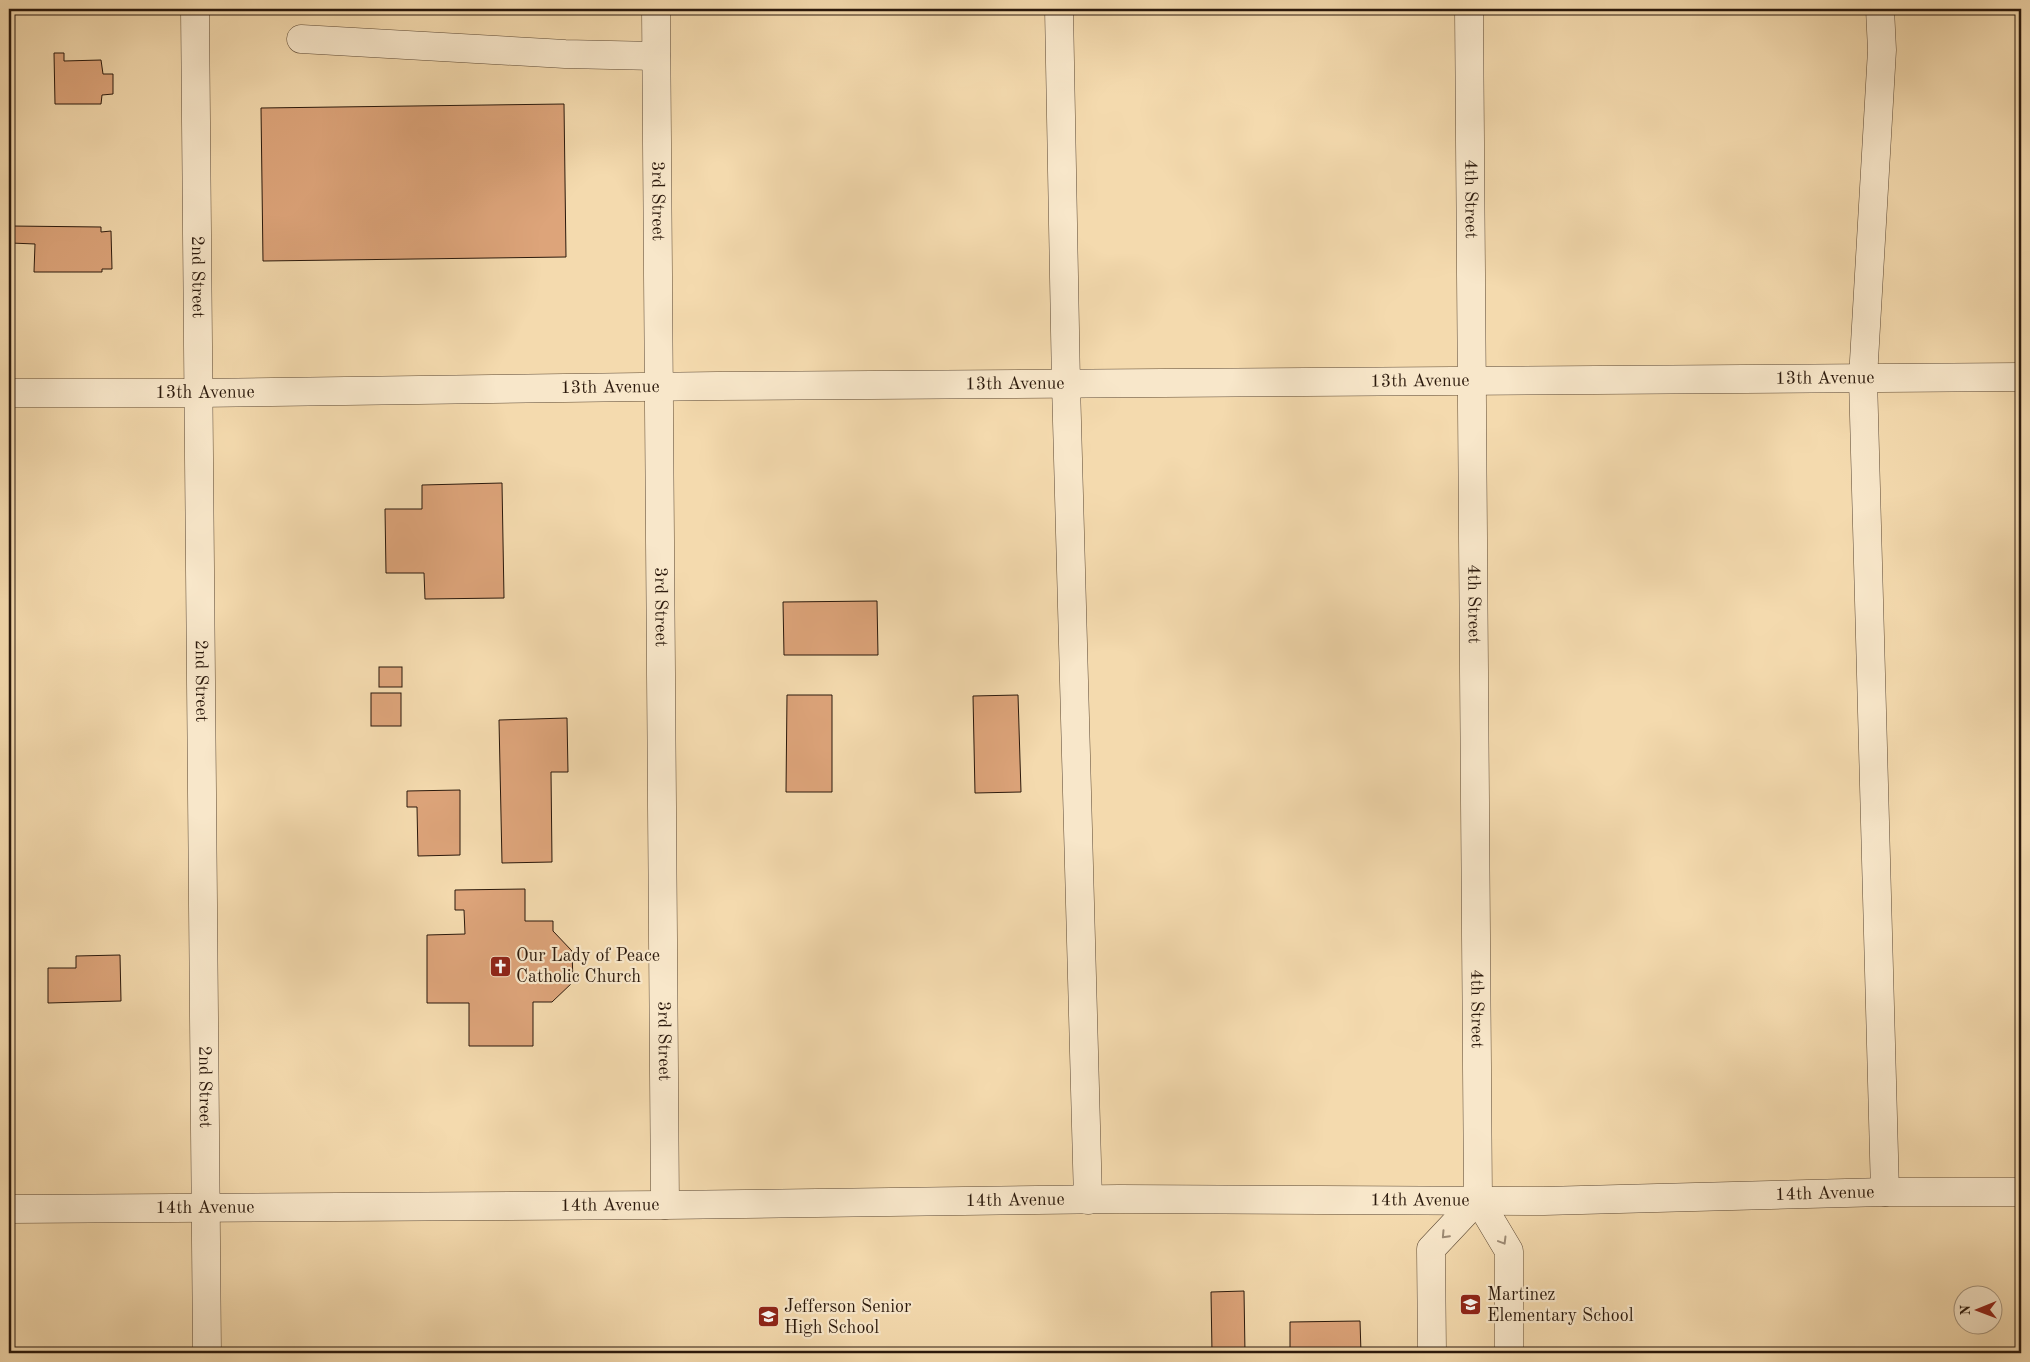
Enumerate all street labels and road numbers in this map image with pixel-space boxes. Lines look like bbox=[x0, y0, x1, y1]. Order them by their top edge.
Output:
street label: 4th Street bbox=[1461, 159, 1480, 239]
street label: 3rd Street bbox=[648, 161, 667, 241]
street label: 2nd Street bbox=[188, 236, 207, 318]
street label: 13th Avenue bbox=[1775, 369, 1875, 388]
street label: 13th Avenue bbox=[1370, 372, 1470, 390]
street label: 13th Avenue bbox=[965, 375, 1065, 393]
street label: 13th Avenue bbox=[560, 378, 660, 397]
street label: 13th Avenue bbox=[155, 383, 255, 402]
street label: 4th Street bbox=[1464, 564, 1483, 644]
street label: 3rd Street bbox=[651, 567, 670, 647]
street label: 2nd Street bbox=[192, 640, 210, 722]
street label: 4th Street bbox=[1467, 969, 1486, 1049]
street label: 3rd Street bbox=[654, 1001, 673, 1081]
street label: 2nd Street bbox=[195, 1046, 214, 1128]
street label: 14th Avenue bbox=[1775, 1183, 1875, 1204]
street label: 14th Avenue bbox=[965, 1191, 1065, 1210]
street label: 14th Avenue bbox=[1370, 1191, 1470, 1210]
street label: 14th Avenue bbox=[560, 1196, 660, 1215]
street label: 14th Avenue bbox=[155, 1199, 255, 1217]

